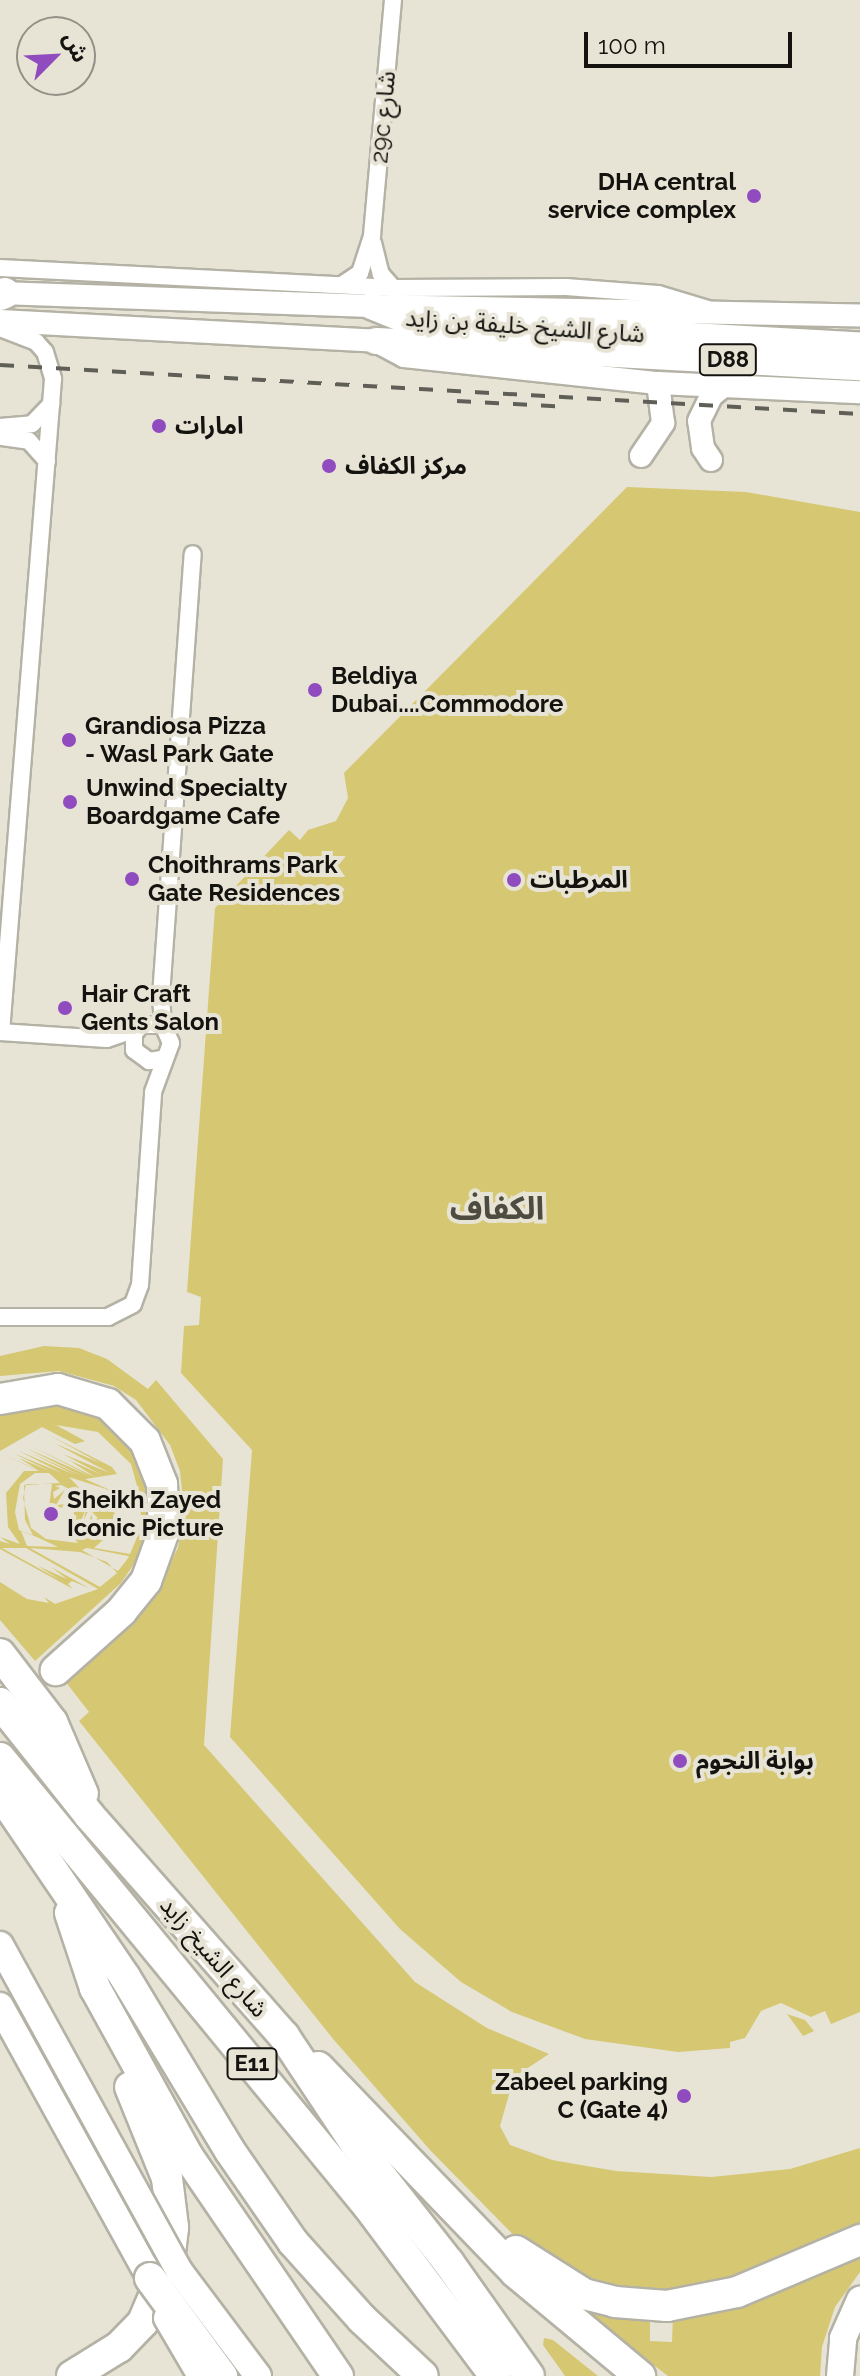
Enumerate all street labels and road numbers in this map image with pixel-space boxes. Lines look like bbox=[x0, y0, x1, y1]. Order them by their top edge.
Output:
street label: 29c شارع bbox=[365, 70, 401, 164]
street label: شارع الشيخ خليفة بن زايد bbox=[404, 303, 646, 349]
road number: D88 bbox=[698, 342, 758, 378]
street label: شارع الشيخ زايد bbox=[154, 1891, 274, 2023]
road number: E11 bbox=[226, 2046, 278, 2082]

